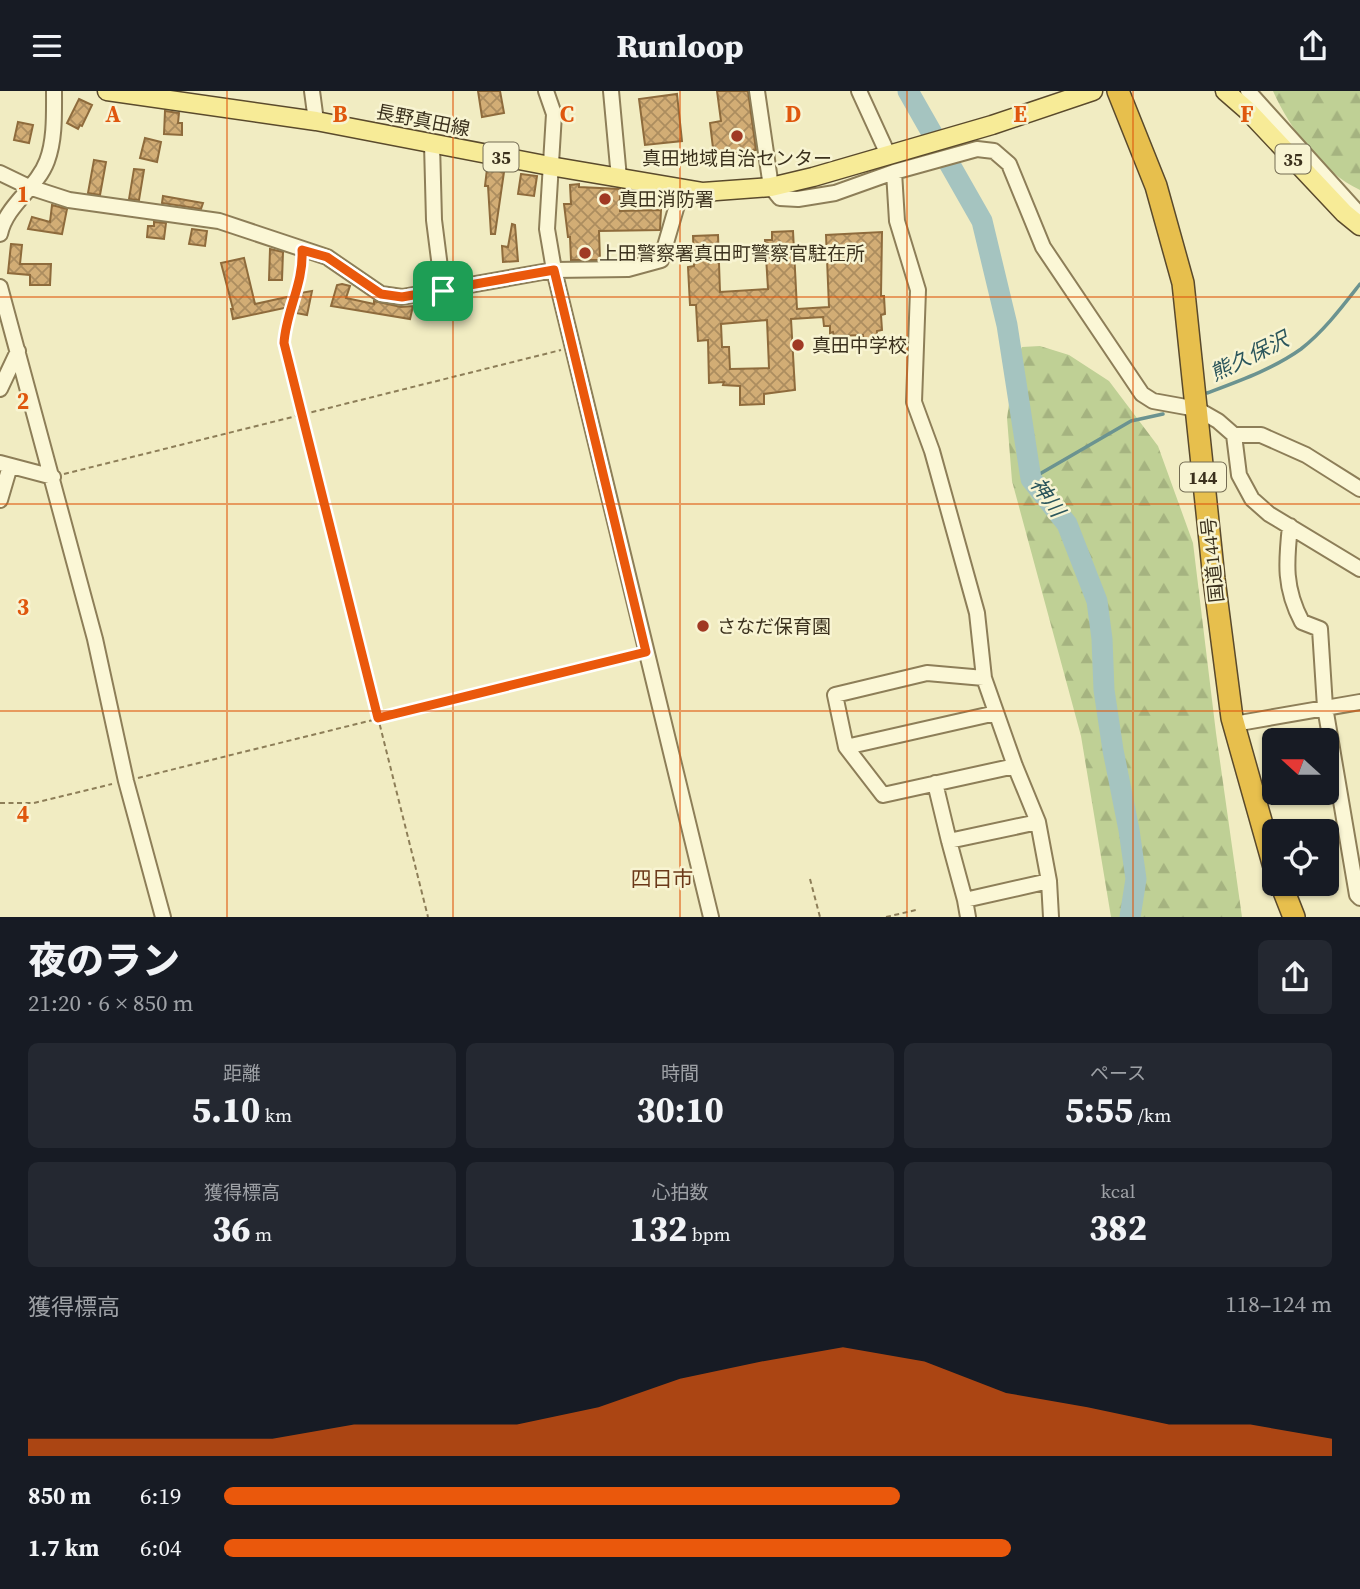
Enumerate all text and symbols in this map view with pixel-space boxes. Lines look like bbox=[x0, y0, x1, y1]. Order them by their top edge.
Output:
text: Runloop bbox=[616, 24, 744, 68]
icon: menu bbox=[28, 27, 66, 65]
icon: share bbox=[1294, 27, 1332, 65]
text: A bbox=[105, 98, 121, 130]
text: B bbox=[333, 98, 348, 130]
street label: 長野真田線 bbox=[374, 98, 472, 142]
text: C bbox=[560, 98, 574, 130]
text: D bbox=[785, 98, 801, 130]
text: E bbox=[1013, 98, 1027, 130]
text: F bbox=[1240, 98, 1254, 130]
marker: 真田地域自治センター bbox=[729, 128, 745, 144]
road number: 35 bbox=[484, 143, 518, 171]
place label: 真田地域自治センター bbox=[642, 145, 832, 171]
road number: 35 bbox=[1276, 145, 1310, 173]
text: 1 bbox=[17, 178, 29, 210]
place label: 真田消防署 bbox=[619, 186, 714, 212]
marker: 真田消防署 bbox=[597, 191, 613, 207]
place label: 上田警察署真田町警察官駐在所 bbox=[599, 240, 865, 266]
marker: 上田警察署真田町警察官駐在所 bbox=[577, 245, 593, 261]
pin bbox=[413, 261, 473, 321]
icon: arrive bbox=[424, 272, 462, 310]
water label: 熊久保沢 bbox=[1205, 323, 1296, 387]
place label: 真田中学校 bbox=[812, 332, 907, 358]
marker: 真田中学校 bbox=[790, 337, 806, 353]
text: 2 bbox=[17, 385, 29, 417]
road number: 144 bbox=[1180, 463, 1226, 491]
water label: 神川 bbox=[1024, 471, 1073, 524]
street label: 国道144号 bbox=[1195, 516, 1229, 604]
text: 3 bbox=[17, 591, 29, 623]
place label: さなだ保育園 bbox=[717, 613, 831, 639]
marker: さなだ保育園 bbox=[695, 618, 711, 634]
north arrow bbox=[1262, 728, 1339, 805]
map controls bbox=[1262, 728, 1339, 896]
text: 4 bbox=[17, 798, 29, 830]
button: locate bbox=[1262, 819, 1339, 896]
district label: 四日市 bbox=[631, 864, 694, 893]
text: 夜のラン bbox=[28, 935, 180, 987]
button: share bbox=[1258, 940, 1332, 1014]
text: 21:20 · 6 × 850 m bbox=[28, 987, 194, 1019]
text: 距離 bbox=[223, 1060, 261, 1086]
text: 時間 bbox=[661, 1060, 699, 1086]
text: ペース bbox=[1090, 1060, 1146, 1086]
text: 5.10 bbox=[192, 1086, 260, 1134]
text: 30:10 bbox=[636, 1086, 724, 1134]
text: 5:55 bbox=[1065, 1086, 1133, 1134]
text: km bbox=[260, 1102, 292, 1128]
text: /km bbox=[1133, 1102, 1171, 1128]
text: kcal bbox=[1101, 1178, 1135, 1204]
text: 獲得標高 bbox=[204, 1179, 280, 1205]
text: 心拍数 bbox=[651, 1179, 709, 1205]
text: 382 bbox=[1089, 1204, 1147, 1252]
text: 36 bbox=[212, 1205, 251, 1253]
text: 132 bbox=[629, 1205, 687, 1253]
text: m bbox=[251, 1221, 272, 1247]
text: bpm bbox=[687, 1221, 731, 1247]
text: 118–124 m bbox=[1225, 1288, 1332, 1320]
text: 獲得標高 bbox=[28, 1291, 120, 1323]
text: 850 m bbox=[28, 1480, 91, 1512]
text: 6:19 bbox=[140, 1480, 181, 1512]
text: 1.7 km bbox=[28, 1532, 99, 1564]
text: 6:04 bbox=[140, 1532, 181, 1564]

